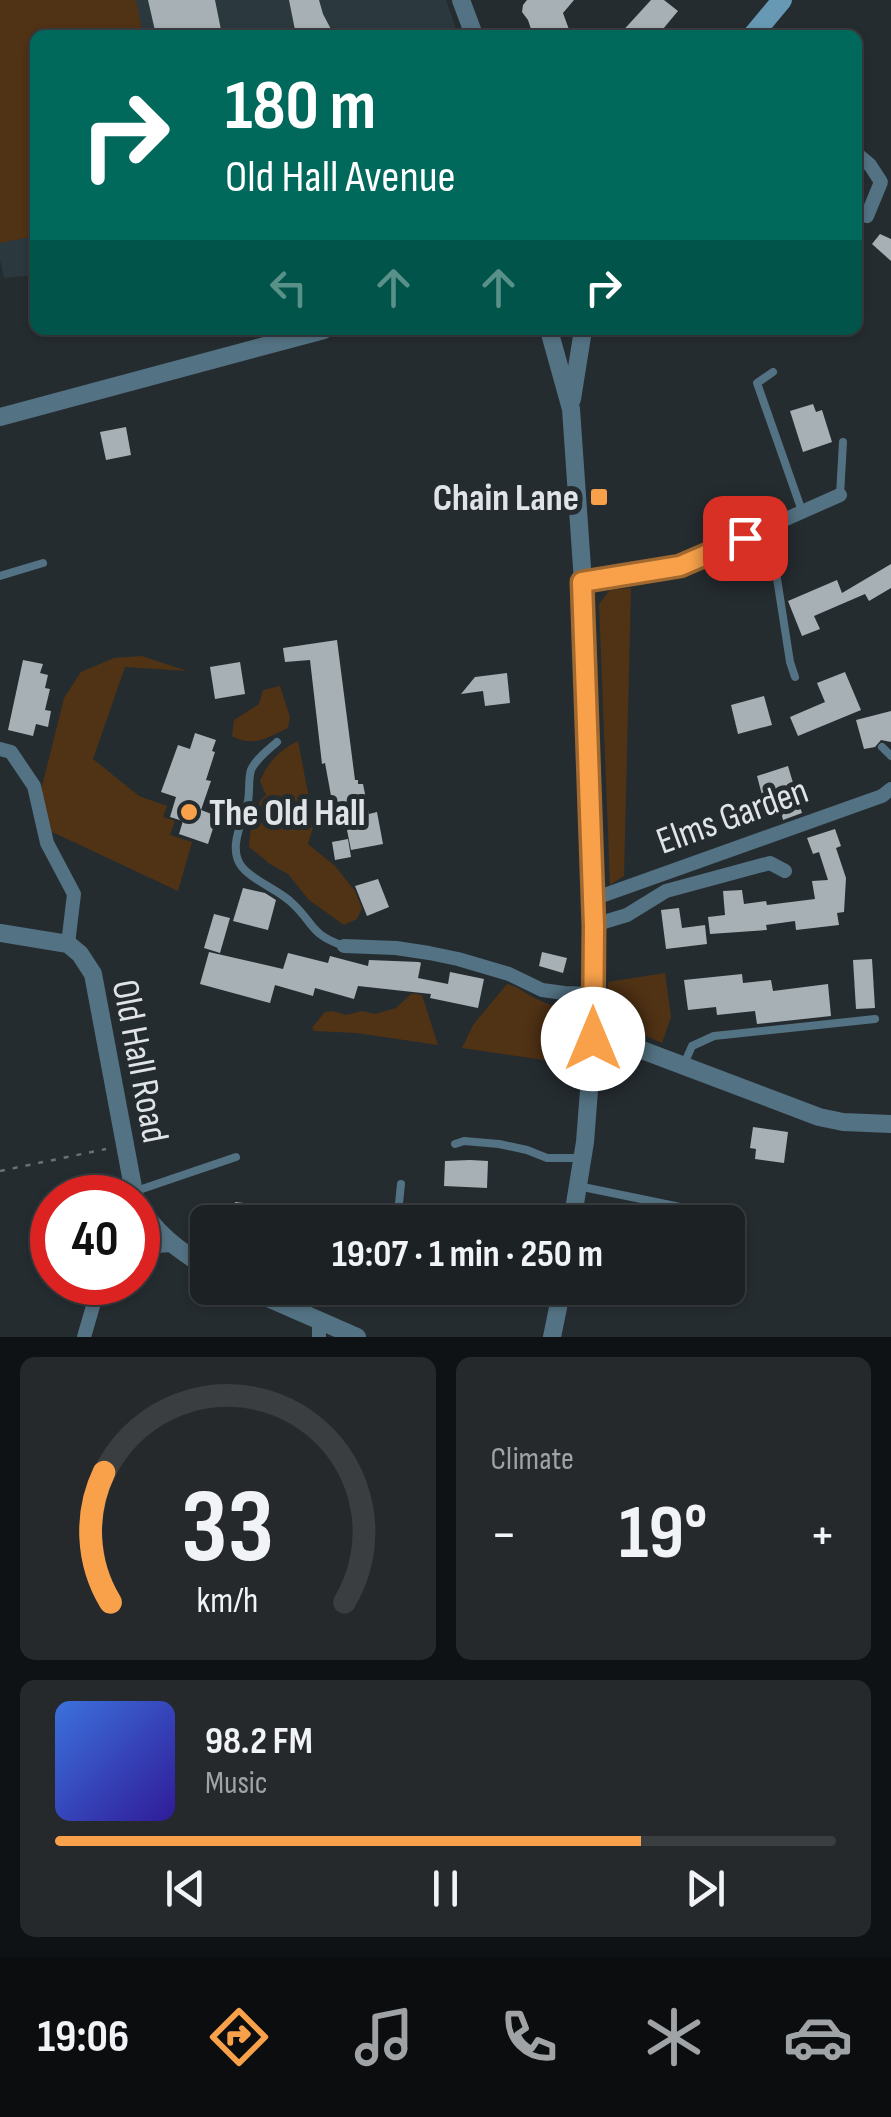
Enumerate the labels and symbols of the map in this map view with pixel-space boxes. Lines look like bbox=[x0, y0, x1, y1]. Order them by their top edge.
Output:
place label: Chain Lane bbox=[433, 476, 579, 521]
marker: Chain Lane bbox=[588, 486, 610, 508]
pin bbox=[703, 496, 788, 581]
street label: Elms Garden bbox=[651, 768, 814, 865]
place label: The Old Hall bbox=[209, 791, 366, 836]
marker: The Old Hall bbox=[178, 801, 200, 823]
street label: Old Hall Road bbox=[102, 976, 177, 1147]
position arrow bbox=[541, 987, 645, 1091]
speed limit sign: 40 bbox=[30, 1175, 160, 1305]

